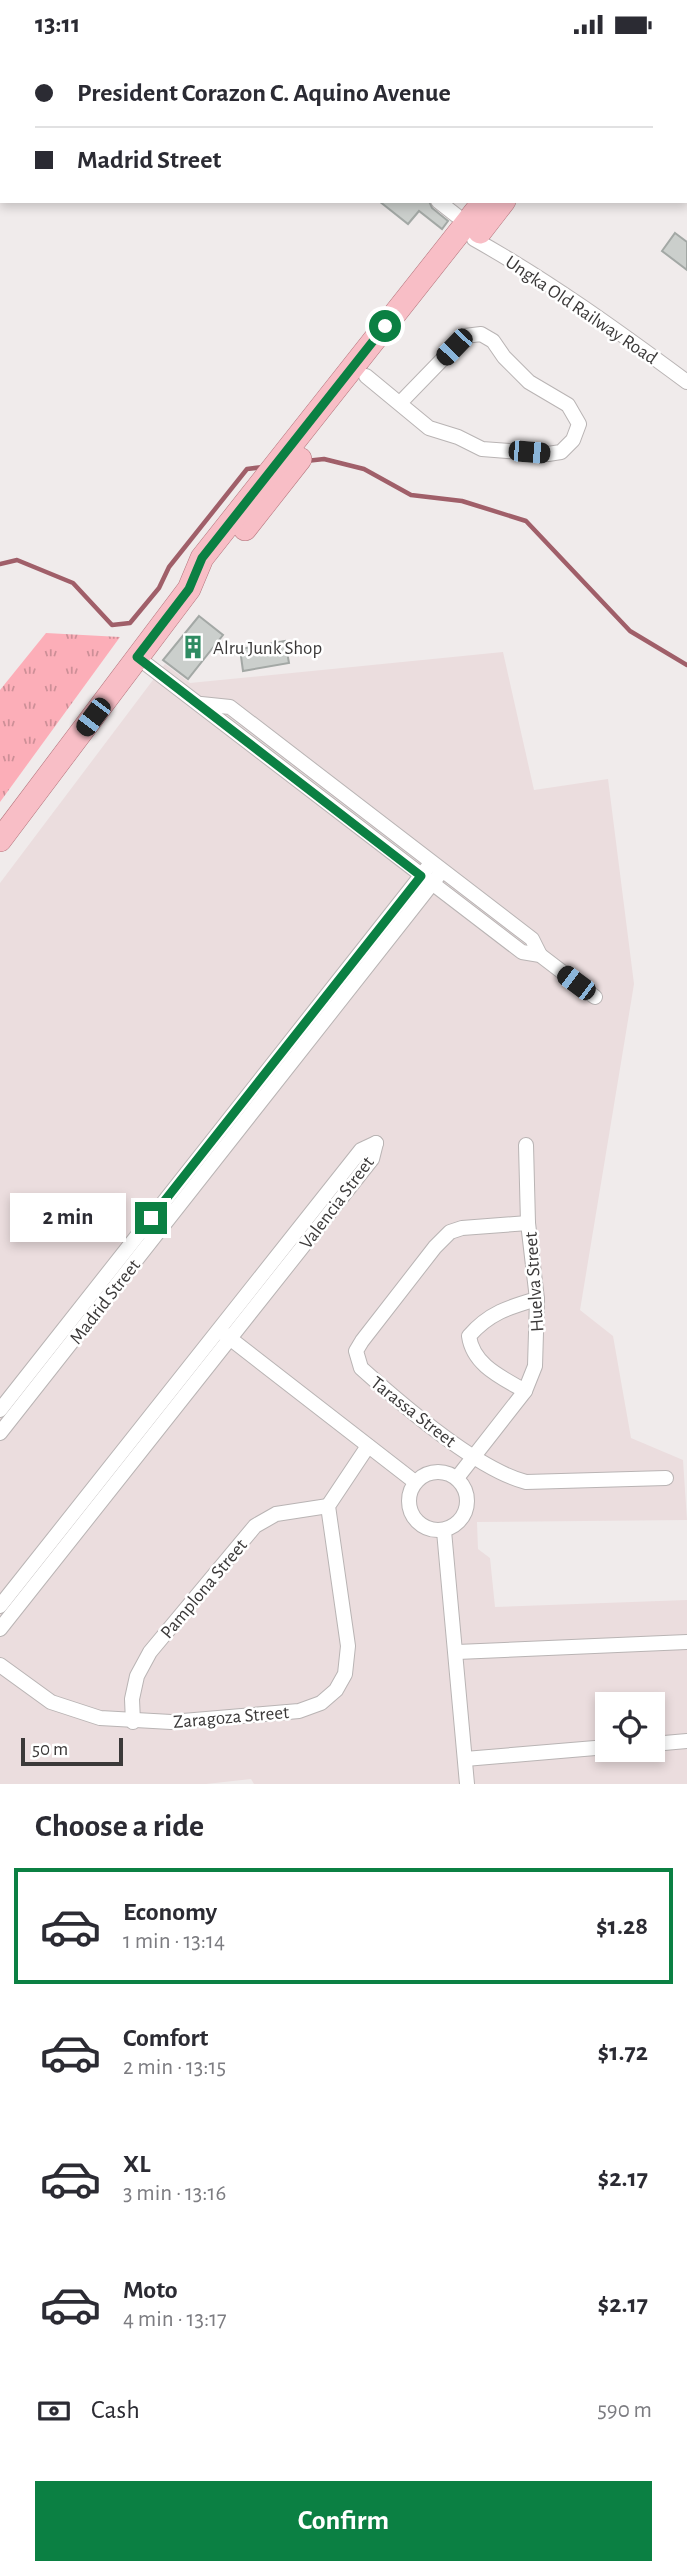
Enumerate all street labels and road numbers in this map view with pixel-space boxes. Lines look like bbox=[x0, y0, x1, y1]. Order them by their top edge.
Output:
street label: Ungka Old Railway Road bbox=[502, 252, 661, 368]
street label: Valencia Street bbox=[296, 1153, 378, 1253]
street label: Huelva Street bbox=[522, 1231, 547, 1333]
street label: Madrid Street bbox=[66, 1256, 144, 1348]
street label: Tarassa Street bbox=[367, 1373, 459, 1451]
street label: Pamplona Street bbox=[157, 1536, 251, 1642]
street label: Zaragoza Street bbox=[172, 1703, 290, 1732]

